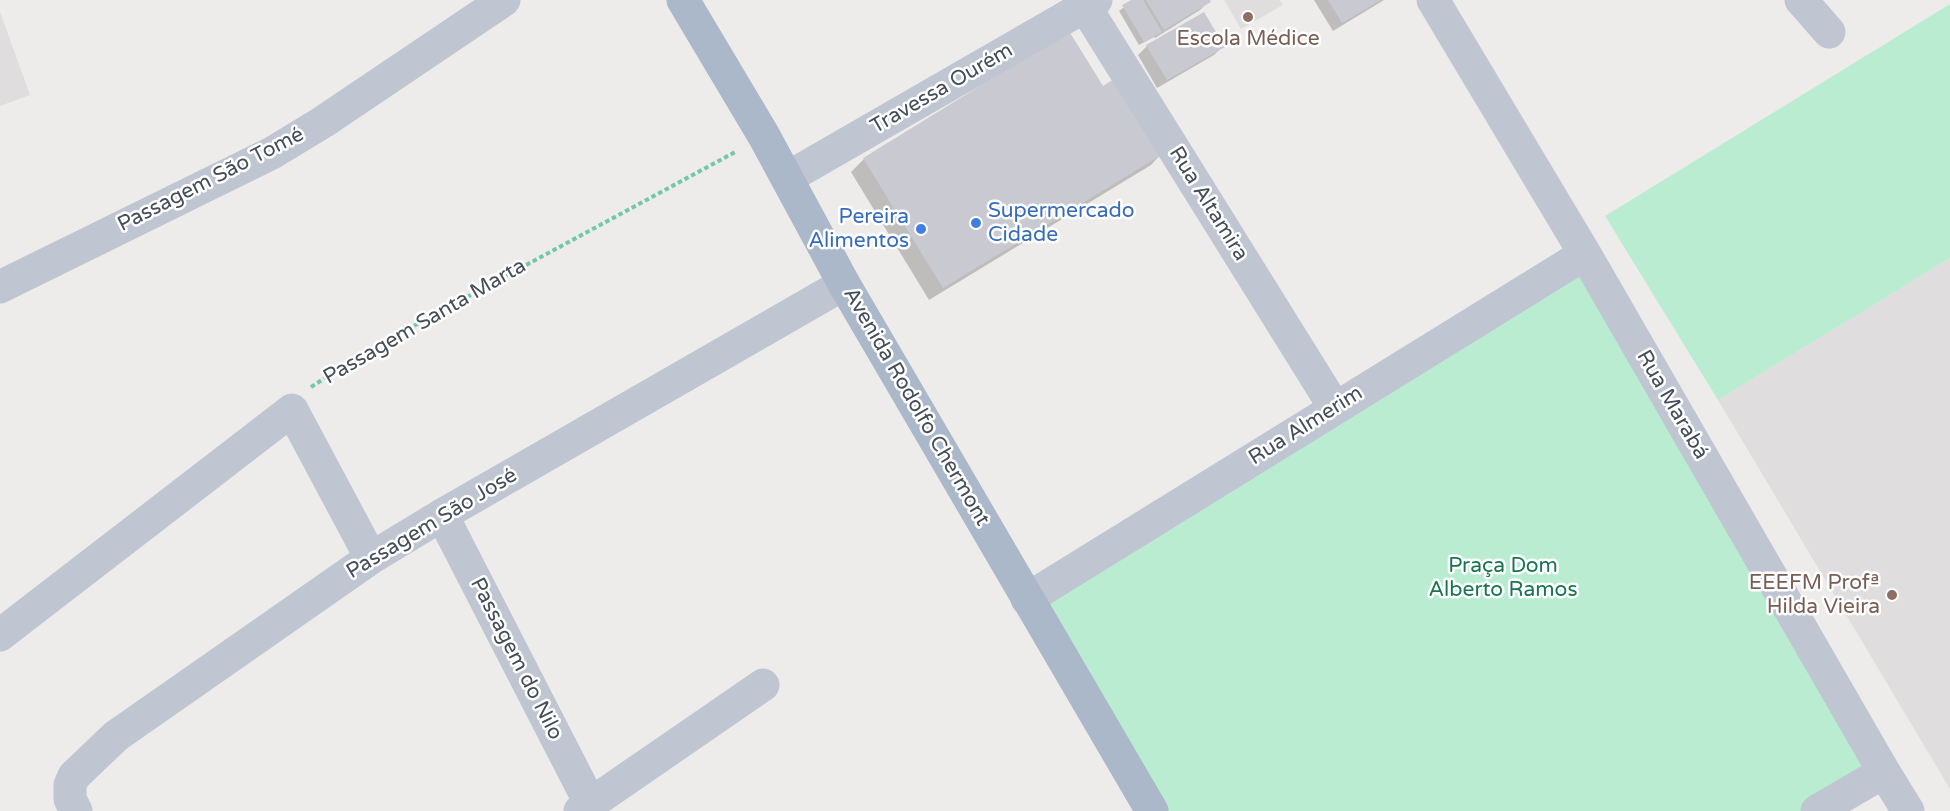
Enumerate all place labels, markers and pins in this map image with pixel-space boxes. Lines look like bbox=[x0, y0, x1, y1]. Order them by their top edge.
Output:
marker: Escola Médice bbox=[1241, 10, 1255, 24]
place label: Escola Médice bbox=[1176, 26, 1320, 52]
place label: Supermercado Cidade bbox=[988, 198, 1135, 248]
place label: Pereira Alimentos bbox=[809, 204, 909, 254]
marker: Supermercado Cidade bbox=[969, 216, 983, 230]
marker: Pereira Alimentos bbox=[914, 222, 928, 236]
place label: EEEFM Profª Hilda Vieira bbox=[1749, 570, 1880, 620]
marker: EEEFM Profª Hilda Vieira bbox=[1885, 588, 1899, 602]

